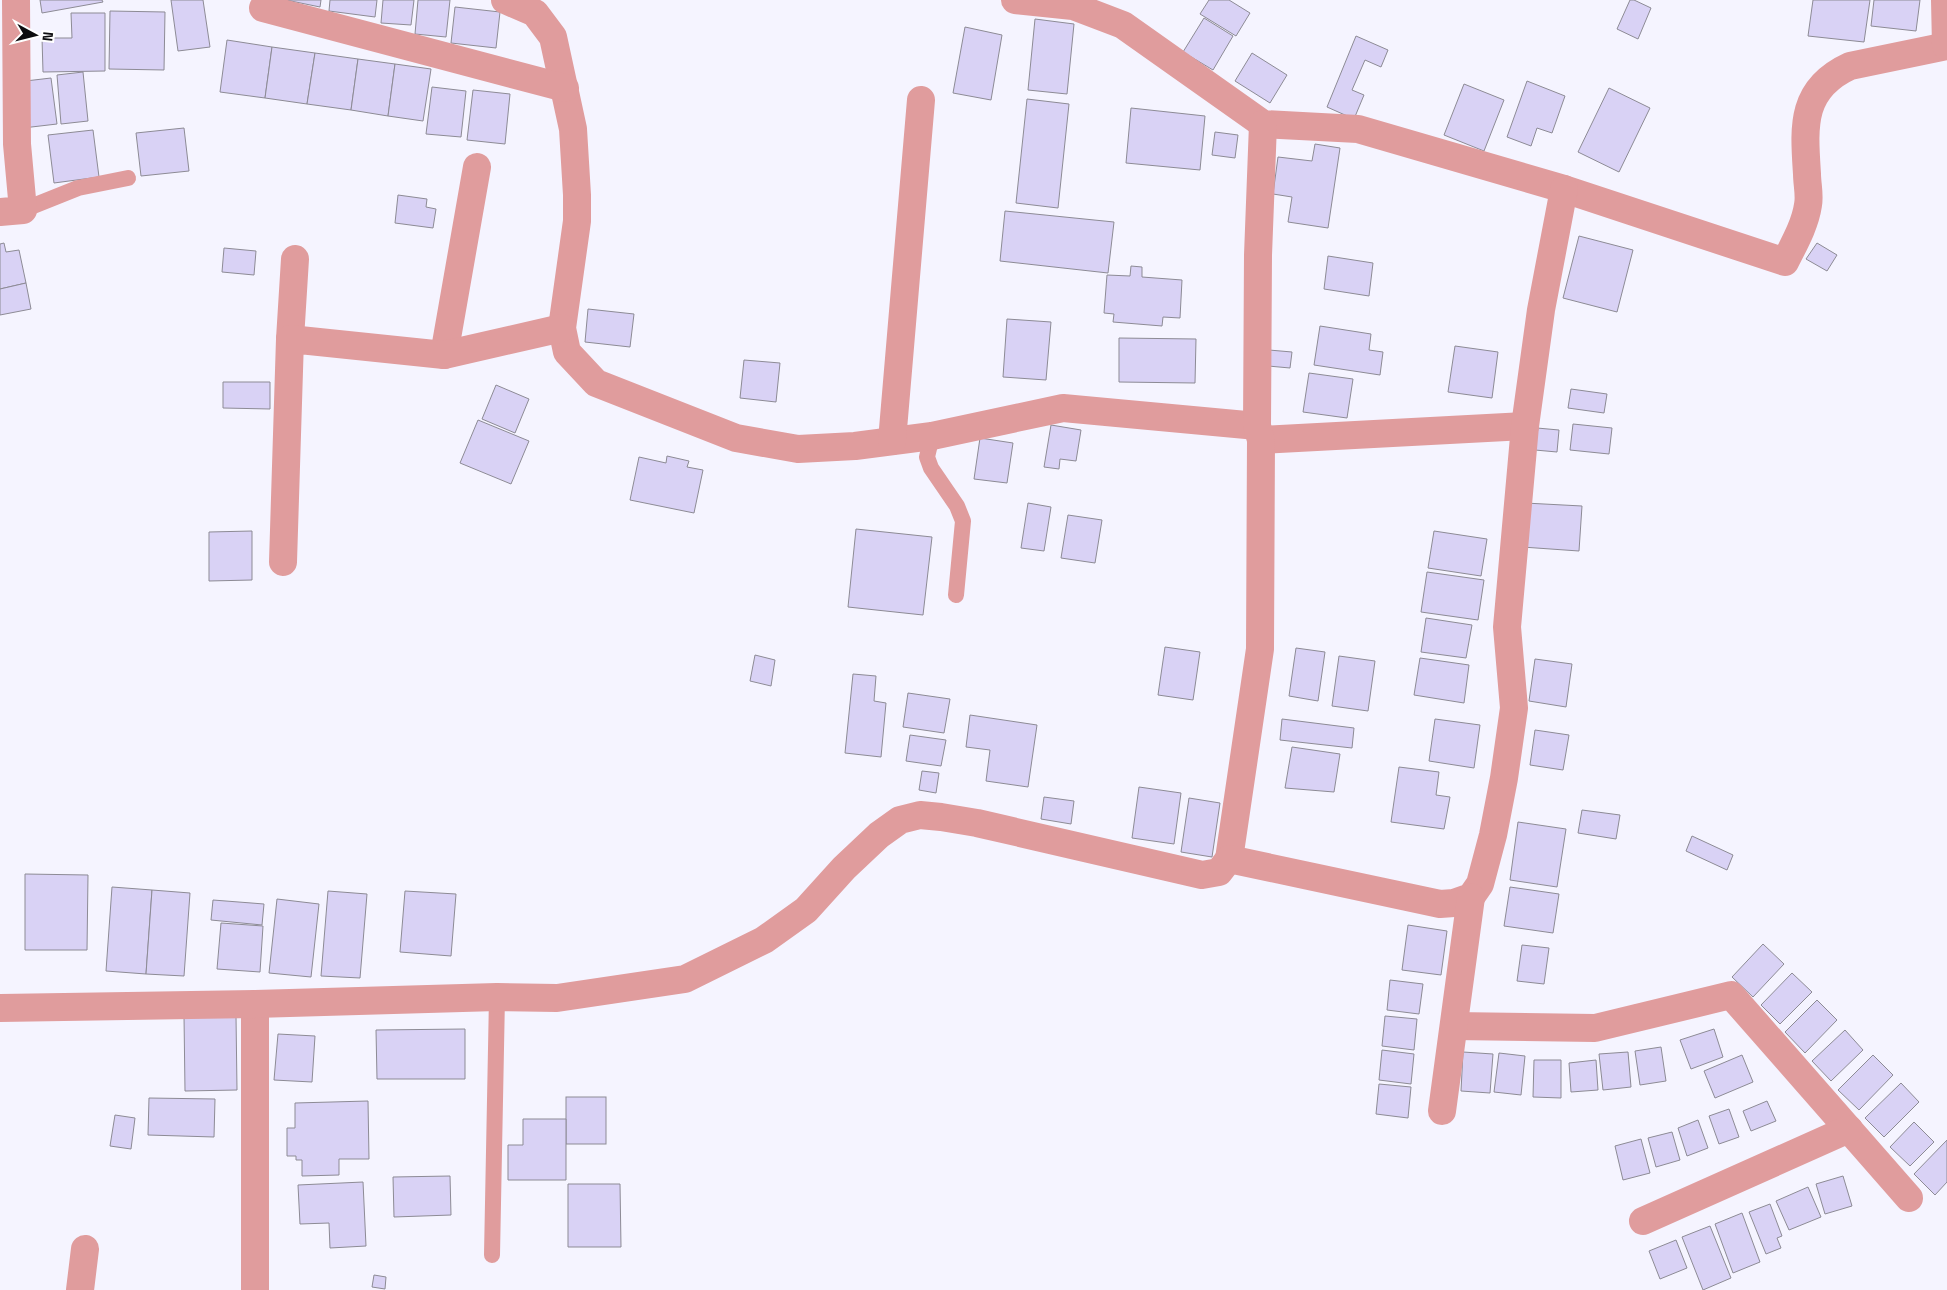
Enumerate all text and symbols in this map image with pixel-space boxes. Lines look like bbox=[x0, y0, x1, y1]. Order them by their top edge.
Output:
north arrow bbox=[10, 10, 60, 60]
text: N bbox=[38, 31, 57, 42]

